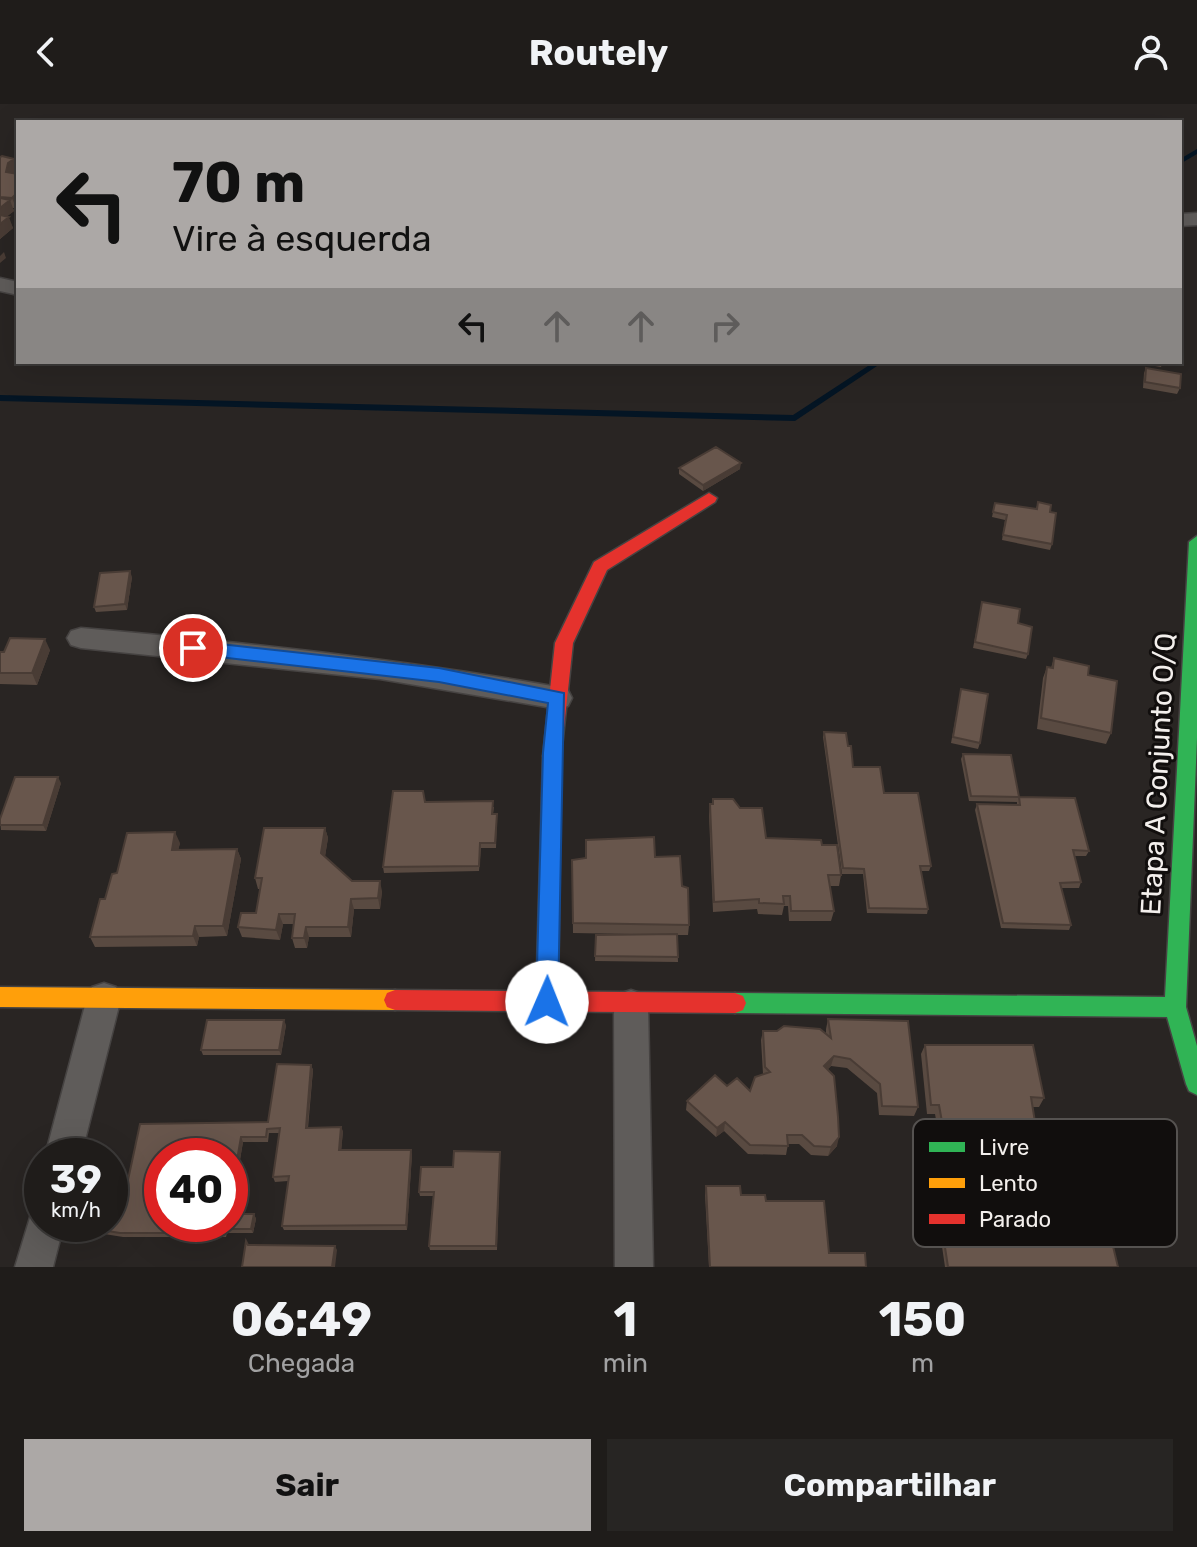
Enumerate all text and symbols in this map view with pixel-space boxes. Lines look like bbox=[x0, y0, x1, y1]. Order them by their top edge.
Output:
icon: back bbox=[24, 30, 68, 74]
icon: person bbox=[1129, 30, 1173, 74]
text: Routely bbox=[529, 31, 668, 74]
text: 70 m bbox=[172, 150, 305, 216]
icon: left bbox=[40, 152, 144, 256]
text: Vire à esquerda bbox=[172, 217, 432, 260]
icon: left bbox=[451, 304, 495, 348]
icon: ahead bbox=[535, 304, 579, 348]
icon: ahead bbox=[619, 304, 663, 348]
icon: right bbox=[703, 304, 747, 348]
pin bbox=[159, 614, 227, 682]
icon: arrive bbox=[171, 626, 215, 670]
street label: Etapa A Conjunto O/Q bbox=[1134, 632, 1182, 916]
position arrow bbox=[505, 960, 589, 1044]
legend bbox=[913, 1119, 1177, 1247]
text: Livre bbox=[979, 1134, 1029, 1161]
speed limit sign: 40 bbox=[144, 1138, 248, 1242]
text: 39 bbox=[50, 1156, 102, 1203]
text: Lento bbox=[979, 1170, 1038, 1197]
text: km/h bbox=[51, 1198, 101, 1222]
text: Parado bbox=[979, 1206, 1051, 1233]
text: 06:49 bbox=[231, 1291, 372, 1348]
text: 1 bbox=[613, 1291, 637, 1348]
text: 150 bbox=[879, 1291, 966, 1348]
text: Chegada bbox=[248, 1348, 355, 1379]
text: min bbox=[603, 1348, 648, 1379]
text: m bbox=[911, 1348, 934, 1379]
button: Sair bbox=[24, 1439, 591, 1531]
button: Compartilhar bbox=[607, 1439, 1173, 1531]

